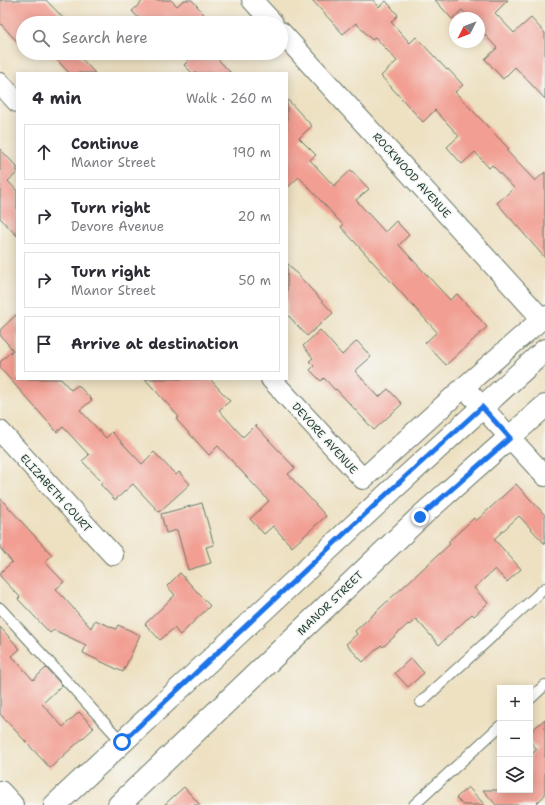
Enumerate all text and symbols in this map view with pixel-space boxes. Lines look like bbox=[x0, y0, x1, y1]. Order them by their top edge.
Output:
north arrow bbox=[449, 12, 485, 48]
search box bbox=[16, 16, 288, 60]
icon: search bbox=[30, 27, 52, 49]
text: Search here bbox=[62, 28, 148, 48]
text: 4 min bbox=[32, 87, 82, 109]
text: Walk · 260 m bbox=[186, 90, 272, 107]
street label: ROCKWOOD AVENUE bbox=[369, 129, 454, 221]
text: Continue bbox=[71, 134, 139, 154]
icon: ahead bbox=[33, 141, 55, 163]
text: 190 m bbox=[232, 144, 271, 161]
text: Manor Street bbox=[71, 154, 156, 171]
text: Turn right bbox=[71, 198, 151, 218]
icon: right bbox=[33, 205, 55, 227]
text: 20 m bbox=[238, 208, 271, 225]
text: Devore Avenue bbox=[71, 218, 164, 235]
text: Turn right bbox=[71, 262, 151, 282]
icon: right bbox=[33, 269, 55, 291]
text: 50 m bbox=[238, 272, 271, 289]
text: Manor Street bbox=[71, 282, 156, 299]
icon: arrive bbox=[33, 333, 55, 355]
text: Arrive at destination bbox=[71, 334, 239, 354]
street label: DEVORE AVENUE bbox=[288, 399, 361, 477]
street label: ELIZABETH COURT bbox=[16, 451, 95, 536]
route end bbox=[411, 508, 429, 526]
street label: MANOR STREET bbox=[294, 568, 367, 639]
map controls bbox=[497, 685, 533, 793]
button: + bbox=[497, 685, 533, 721]
button: − bbox=[497, 721, 533, 757]
route start bbox=[113, 733, 131, 751]
button: layers bbox=[497, 757, 533, 793]

